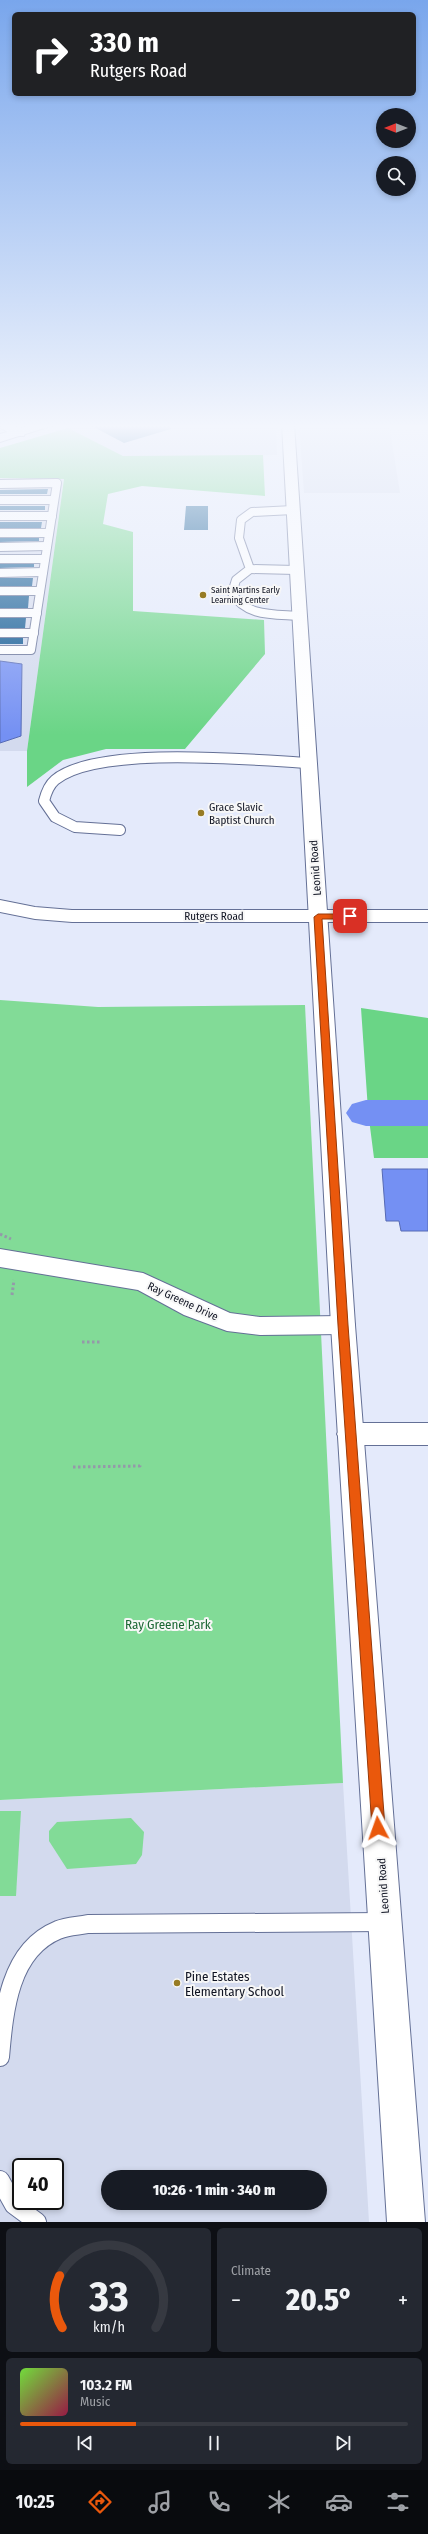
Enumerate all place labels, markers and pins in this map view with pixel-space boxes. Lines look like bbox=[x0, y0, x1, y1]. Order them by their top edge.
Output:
place label: Saint Martins Early Learning Center bbox=[211, 585, 280, 605]
marker: Saint Martins Early Learning Center bbox=[198, 590, 208, 600]
place label: Grace Slavic Baptist Church bbox=[209, 801, 275, 827]
marker: Grace Slavic Baptist Church bbox=[196, 808, 206, 818]
pin bbox=[333, 899, 367, 933]
place label: Pine Estates Elementary School bbox=[185, 1969, 285, 1999]
marker: Pine Estates Elementary School bbox=[172, 1978, 182, 1988]

